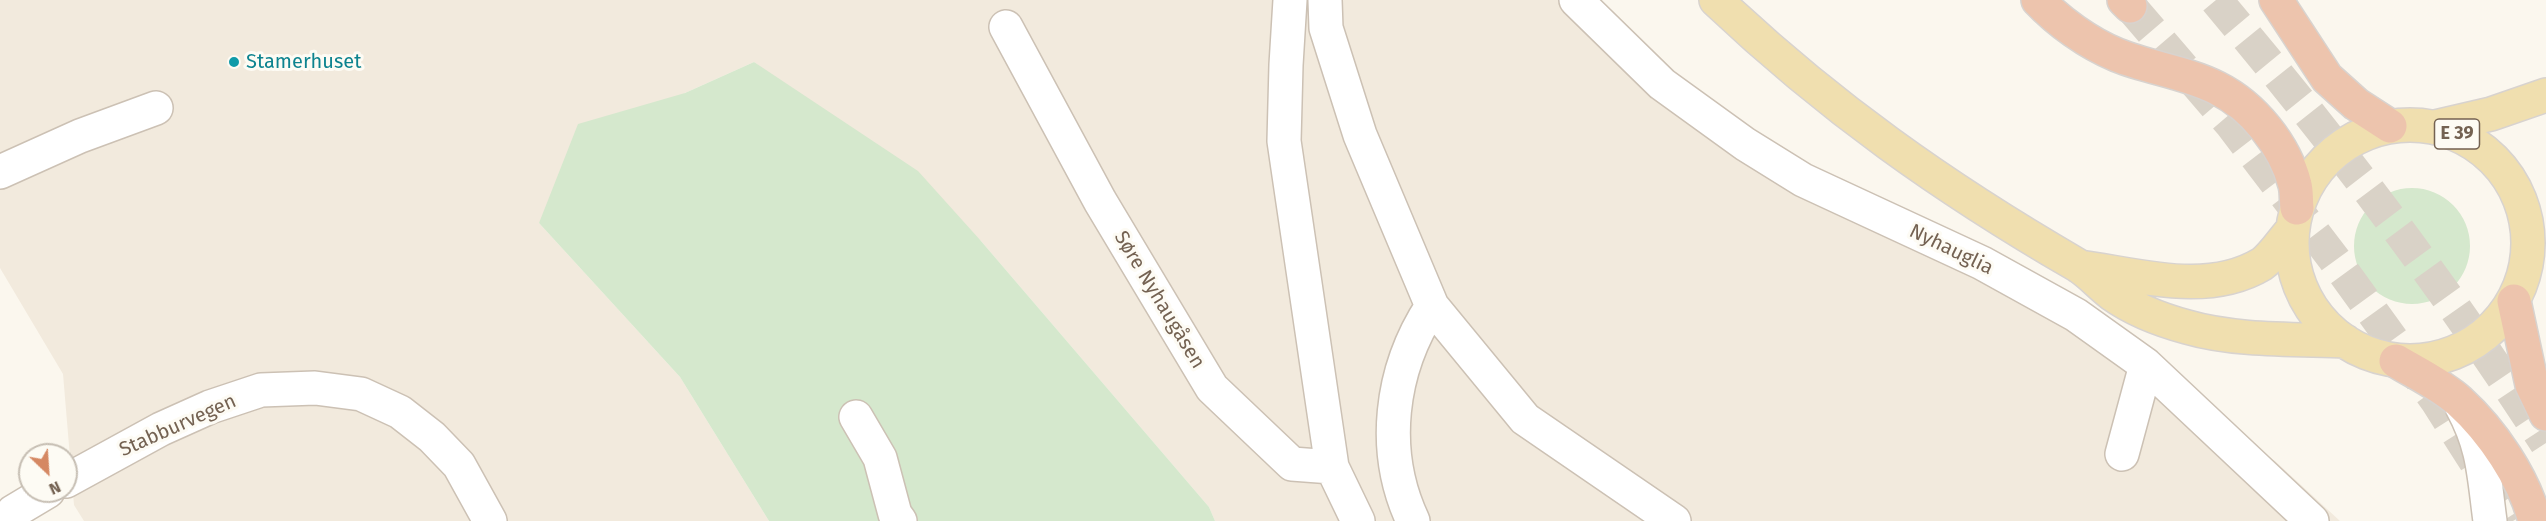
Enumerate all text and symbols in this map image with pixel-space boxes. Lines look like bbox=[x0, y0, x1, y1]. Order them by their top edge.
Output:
place label: Stamerhuset bbox=[246, 50, 361, 74]
marker: Stamerhuset bbox=[227, 55, 241, 69]
road number: E 39 bbox=[2434, 119, 2480, 149]
street label: Nyhauglia bbox=[1905, 219, 1997, 281]
street label: Søre Nyhaugåsen bbox=[1108, 227, 1210, 373]
street label: Stabburvegen bbox=[116, 390, 240, 462]
north arrow bbox=[18, 443, 78, 503]
text: N bbox=[46, 477, 64, 499]

